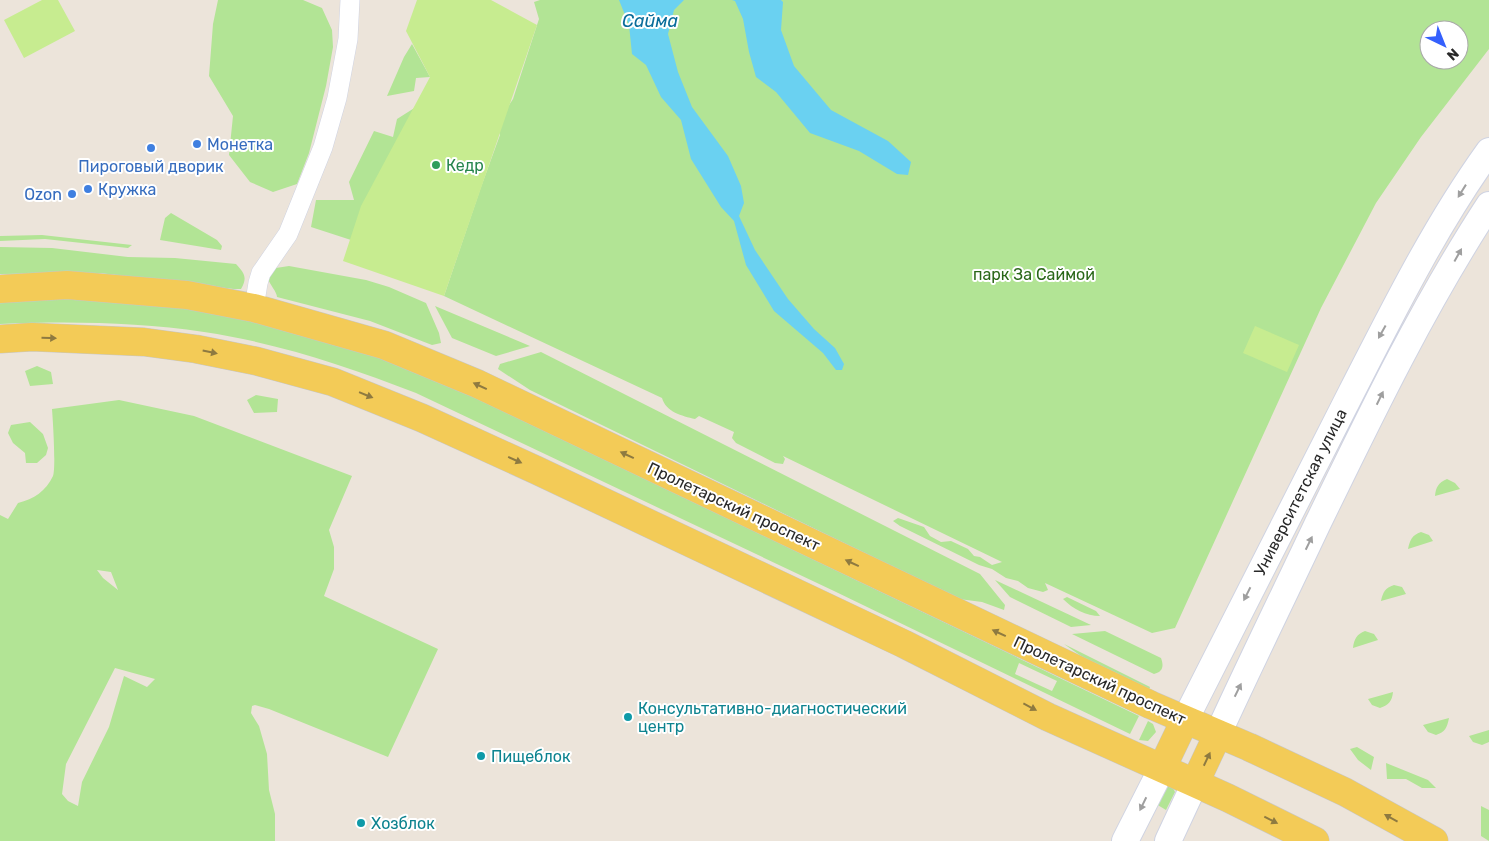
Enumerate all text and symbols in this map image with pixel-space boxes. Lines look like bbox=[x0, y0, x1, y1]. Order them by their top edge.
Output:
water label: Сайма bbox=[622, 10, 679, 32]
north arrow bbox=[1419, 20, 1469, 70]
text: N bbox=[1443, 44, 1462, 64]
place label: Монетка bbox=[207, 135, 273, 154]
marker: Монетка bbox=[191, 138, 203, 150]
marker: Пироговый дворик bbox=[145, 142, 157, 154]
place label: Кедр bbox=[446, 156, 484, 175]
place label: Пироговый дворик bbox=[78, 157, 224, 176]
marker: Кедр bbox=[430, 159, 442, 171]
place label: Кружка bbox=[98, 180, 156, 199]
marker: Кружка bbox=[82, 183, 94, 195]
place label: Ozon bbox=[24, 185, 62, 204]
one-way arrow bbox=[1458, 185, 1467, 198]
marker: Ozon bbox=[66, 188, 78, 200]
one-way arrow bbox=[1454, 247, 1462, 262]
park label: парк За Саймой bbox=[973, 265, 1095, 284]
one-way arrow bbox=[1377, 326, 1386, 339]
one-way arrow bbox=[41, 334, 57, 342]
one-way arrow bbox=[203, 348, 218, 356]
one-way arrow bbox=[473, 381, 487, 389]
one-way arrow bbox=[1376, 390, 1384, 405]
one-way arrow bbox=[359, 392, 374, 400]
street label: Университетская улица bbox=[1250, 406, 1351, 579]
one-way arrow bbox=[620, 451, 634, 459]
one-way arrow bbox=[508, 457, 522, 465]
street label: Пролетарский проспект bbox=[645, 458, 823, 555]
one-way arrow bbox=[1305, 536, 1313, 551]
one-way arrow bbox=[845, 559, 859, 567]
one-way arrow bbox=[1243, 587, 1252, 602]
one-way arrow bbox=[992, 629, 1006, 637]
street label: Пролетарский проспект bbox=[1011, 632, 1189, 729]
one-way arrow bbox=[1235, 683, 1243, 697]
place label: Консультативно-диагностический центр bbox=[638, 699, 907, 736]
one-way arrow bbox=[1022, 703, 1037, 711]
marker: Консультативно-диагностический центр bbox=[622, 711, 634, 723]
place label: Пищеблок bbox=[491, 747, 571, 766]
marker: Пищеблок bbox=[475, 750, 487, 762]
one-way arrow bbox=[1202, 751, 1211, 766]
one-way arrow bbox=[1139, 797, 1147, 811]
one-way arrow bbox=[1384, 813, 1398, 822]
place label: Хозблок bbox=[371, 814, 435, 833]
one-way arrow bbox=[1264, 815, 1279, 824]
marker: Хозблок bbox=[355, 817, 367, 829]

